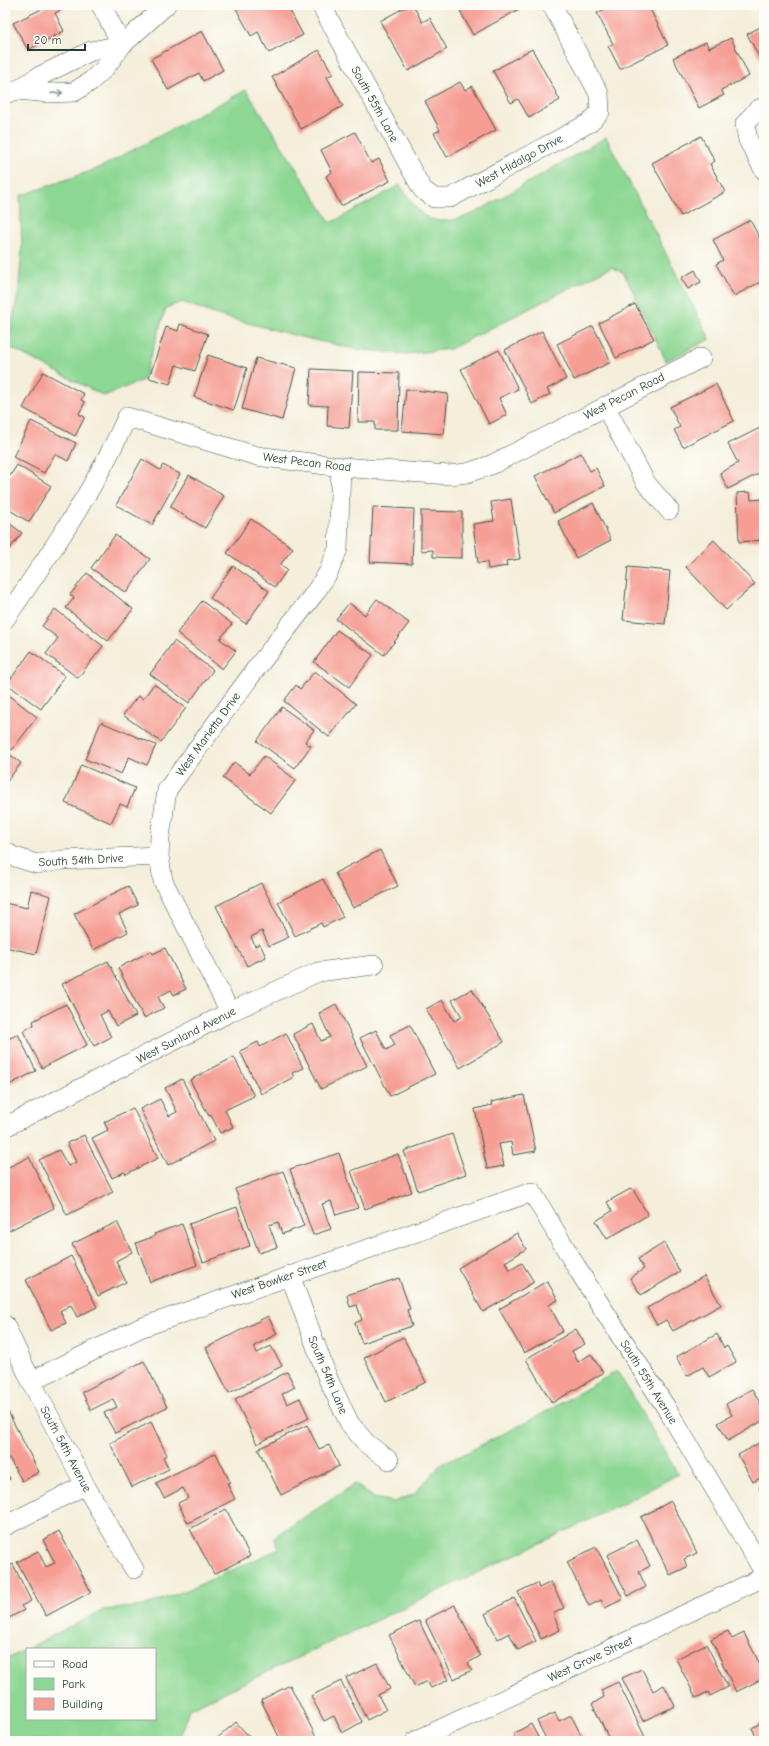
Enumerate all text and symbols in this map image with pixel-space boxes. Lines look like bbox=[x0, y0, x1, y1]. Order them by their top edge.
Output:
scale bar bbox=[28, 26, 85, 52]
text: 20 m bbox=[34, 33, 62, 47]
street label: South 55th Lane bbox=[348, 64, 402, 144]
one-way arrow bbox=[50, 89, 63, 96]
street label: West Hidalgo Drive bbox=[473, 131, 565, 191]
street label: West Pecan Road bbox=[581, 370, 667, 422]
street label: West Pecan Road bbox=[262, 450, 352, 474]
street label: West Marietta Drive bbox=[173, 689, 243, 779]
street label: South 54th Drive bbox=[38, 851, 124, 869]
street label: West Sunland Avenue bbox=[134, 1004, 238, 1066]
street label: West Bowker Street bbox=[230, 1256, 329, 1302]
street label: South 54th Lane bbox=[305, 1334, 351, 1416]
street label: South 55th Avenue bbox=[618, 1337, 680, 1427]
street label: South 54th Avenue bbox=[37, 1403, 95, 1495]
street label: West Grove Street bbox=[545, 1633, 635, 1685]
legend bbox=[26, 1648, 156, 1720]
text: Road bbox=[62, 1657, 88, 1671]
text: Park bbox=[62, 1677, 85, 1691]
text: Building bbox=[62, 1697, 103, 1711]

